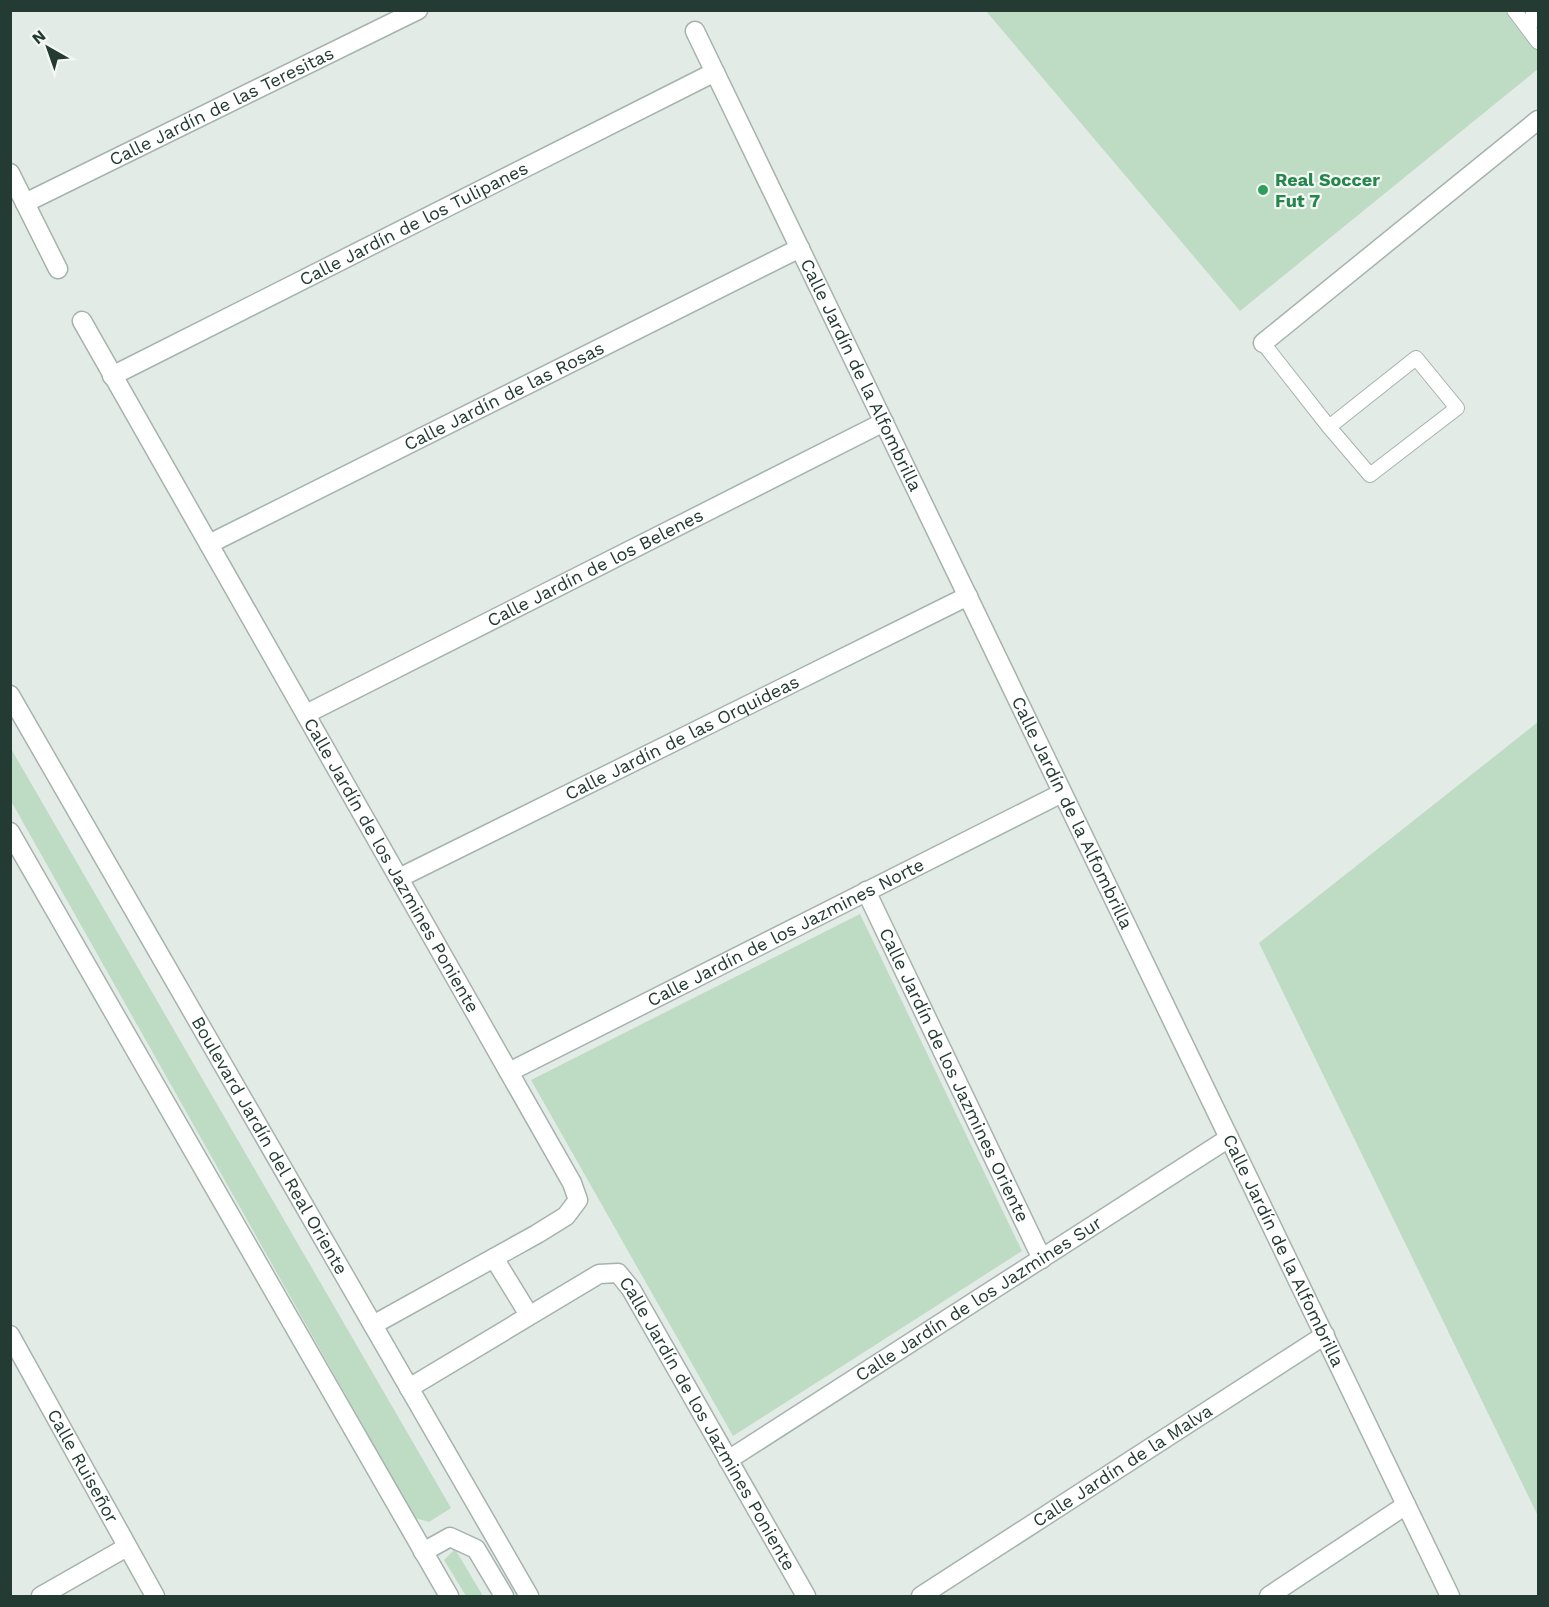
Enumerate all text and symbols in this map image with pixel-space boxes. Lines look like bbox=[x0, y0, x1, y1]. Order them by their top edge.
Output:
north arrow bbox=[18, 18, 78, 78]
text: N bbox=[28, 26, 49, 48]
street label: Calle Jardín de las Teresitas bbox=[106, 42, 337, 170]
street label: Calle Jardín de los Tulipanes bbox=[296, 157, 531, 290]
place label: Real Soccer Fut 7 bbox=[1275, 169, 1380, 211]
marker: Real Soccer Fut 7 bbox=[1256, 183, 1270, 197]
street label: Calle Jardín de la Alfombrilla bbox=[796, 255, 926, 495]
street label: Calle Jardín de las Rosas bbox=[400, 337, 607, 455]
street label: Calle Jardín de los Belenes bbox=[484, 504, 706, 631]
street label: Calle Jardín de las Orquideas bbox=[561, 670, 802, 804]
street label: Calle Jardín de la Alfombrilla bbox=[1008, 693, 1138, 932]
street label: Calle Jardín de los Jazmines Poniente bbox=[300, 714, 484, 1016]
street label: Calle Jardín de los Jazmines Norte bbox=[644, 853, 927, 1010]
street label: Calle Jardín de los Jazmines Oriente bbox=[875, 924, 1034, 1225]
street label: Boulevard Jardín del Real Oriente bbox=[187, 1013, 353, 1278]
street label: Calle Jardín de la Alfombrilla bbox=[1219, 1131, 1349, 1370]
street label: Calle Jardín de los Jazmines Sur bbox=[851, 1212, 1105, 1385]
street label: Calle Jardín de los Jazmines Poniente bbox=[615, 1272, 800, 1574]
street label: Calle Jardín de la Malva bbox=[1029, 1400, 1216, 1531]
street label: Calle Ruiseñor bbox=[43, 1405, 123, 1527]

